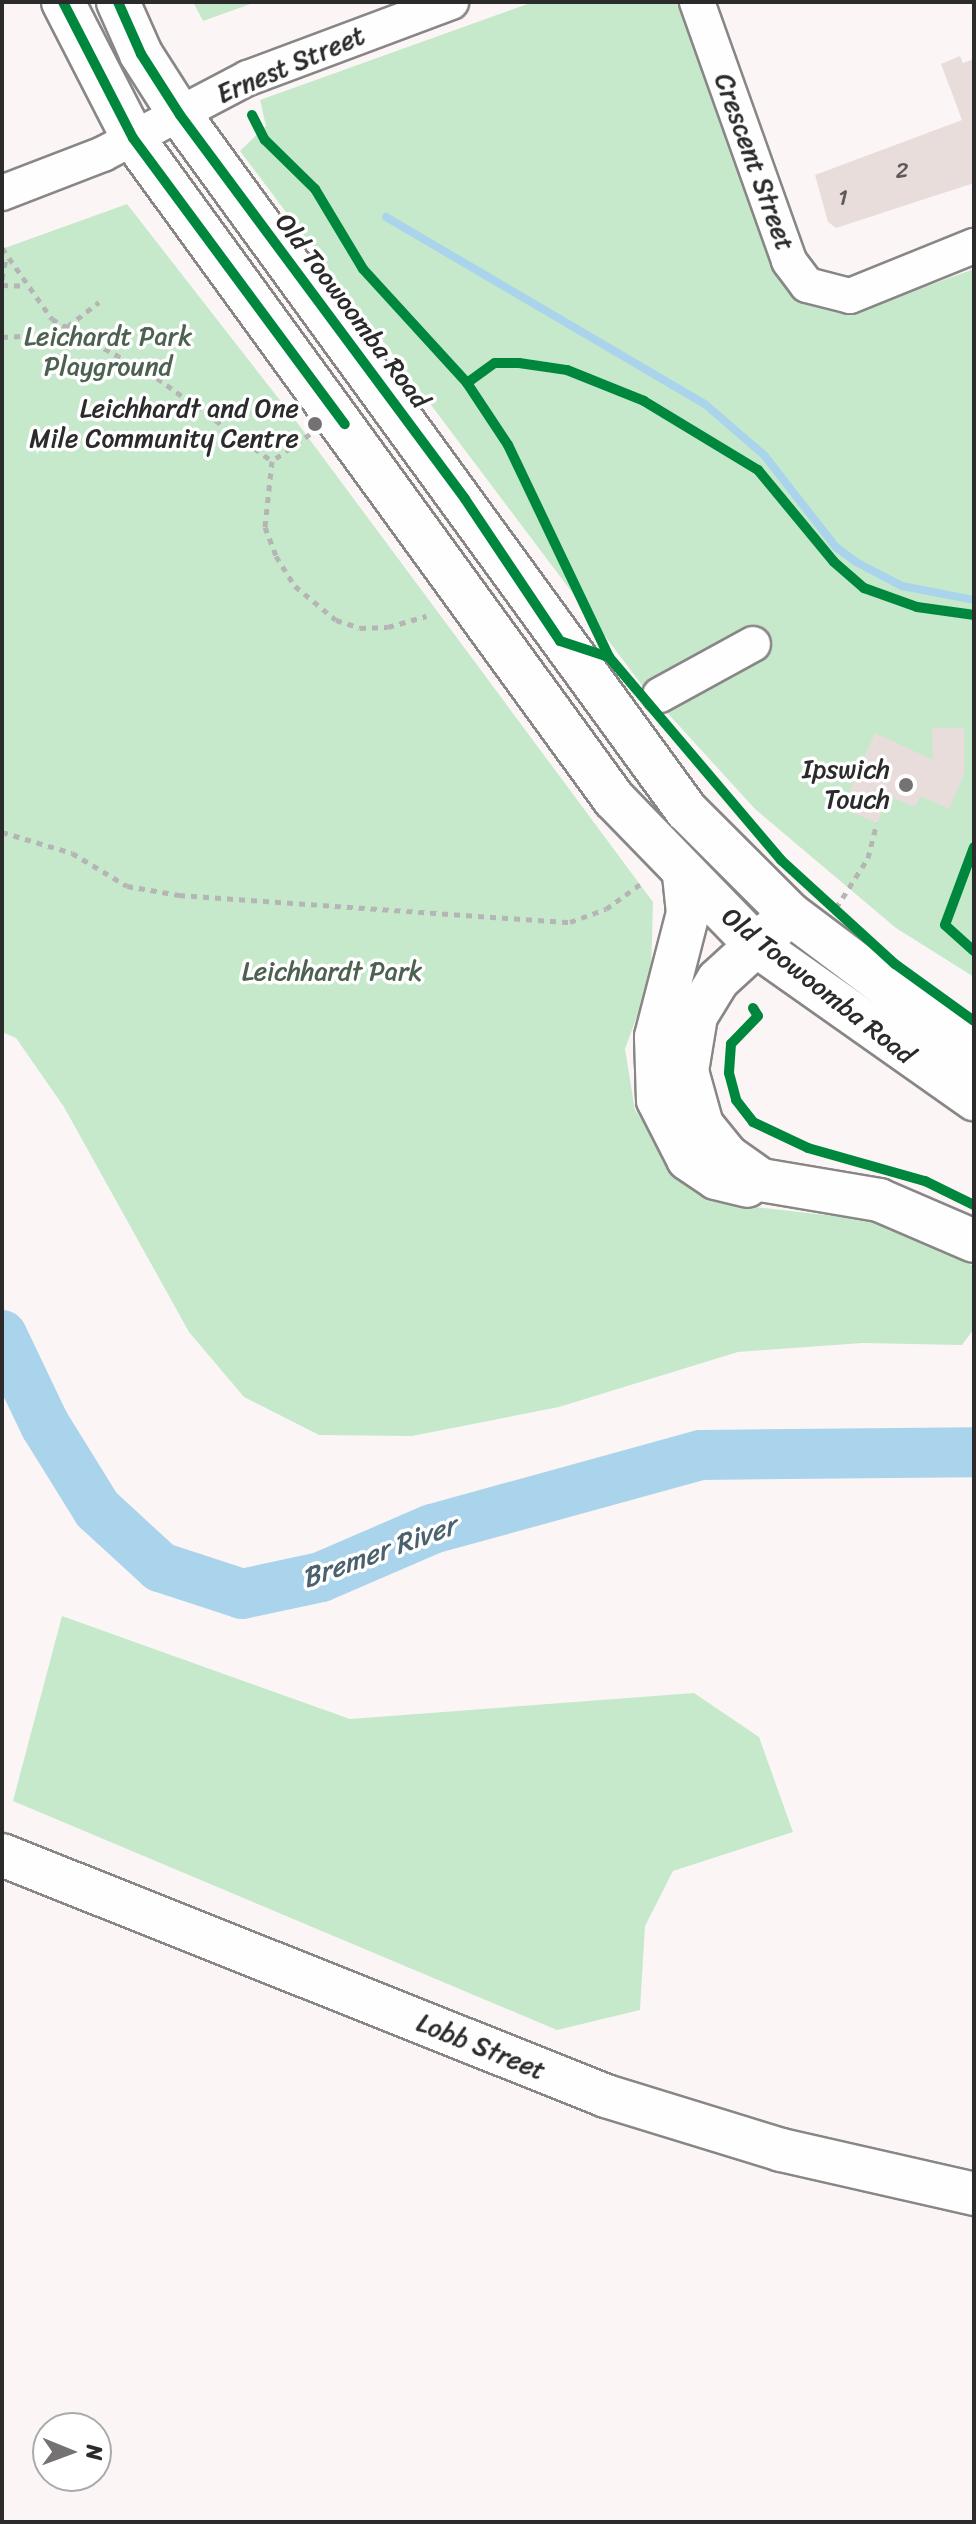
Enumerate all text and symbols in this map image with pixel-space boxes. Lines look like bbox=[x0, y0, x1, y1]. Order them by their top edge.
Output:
street label: Ernest Street bbox=[213, 20, 369, 110]
street label: Crescent Street bbox=[707, 69, 801, 255]
house number: 2 bbox=[896, 158, 908, 184]
house number: 1 bbox=[838, 185, 848, 211]
street label: Old Toowoomba Road bbox=[268, 207, 436, 415]
park label: Leichardt Park Playground bbox=[24, 321, 192, 382]
place label: Leichhardt and One Mile Community Centre bbox=[28, 393, 299, 454]
marker: Leichhardt and One Mile Community Centre bbox=[306, 415, 324, 433]
place label: Ipswich Touch bbox=[802, 754, 890, 816]
marker: Ipswich Touch bbox=[897, 776, 915, 794]
street label: Old Toowoomba Road bbox=[715, 901, 921, 1071]
park label: Leichhardt Park bbox=[242, 956, 422, 988]
water label: Bremer River bbox=[297, 1509, 461, 1595]
street label: Lobb Street bbox=[412, 2007, 550, 2087]
north arrow bbox=[32, 2412, 112, 2492]
text: N bbox=[75, 2444, 114, 2460]

